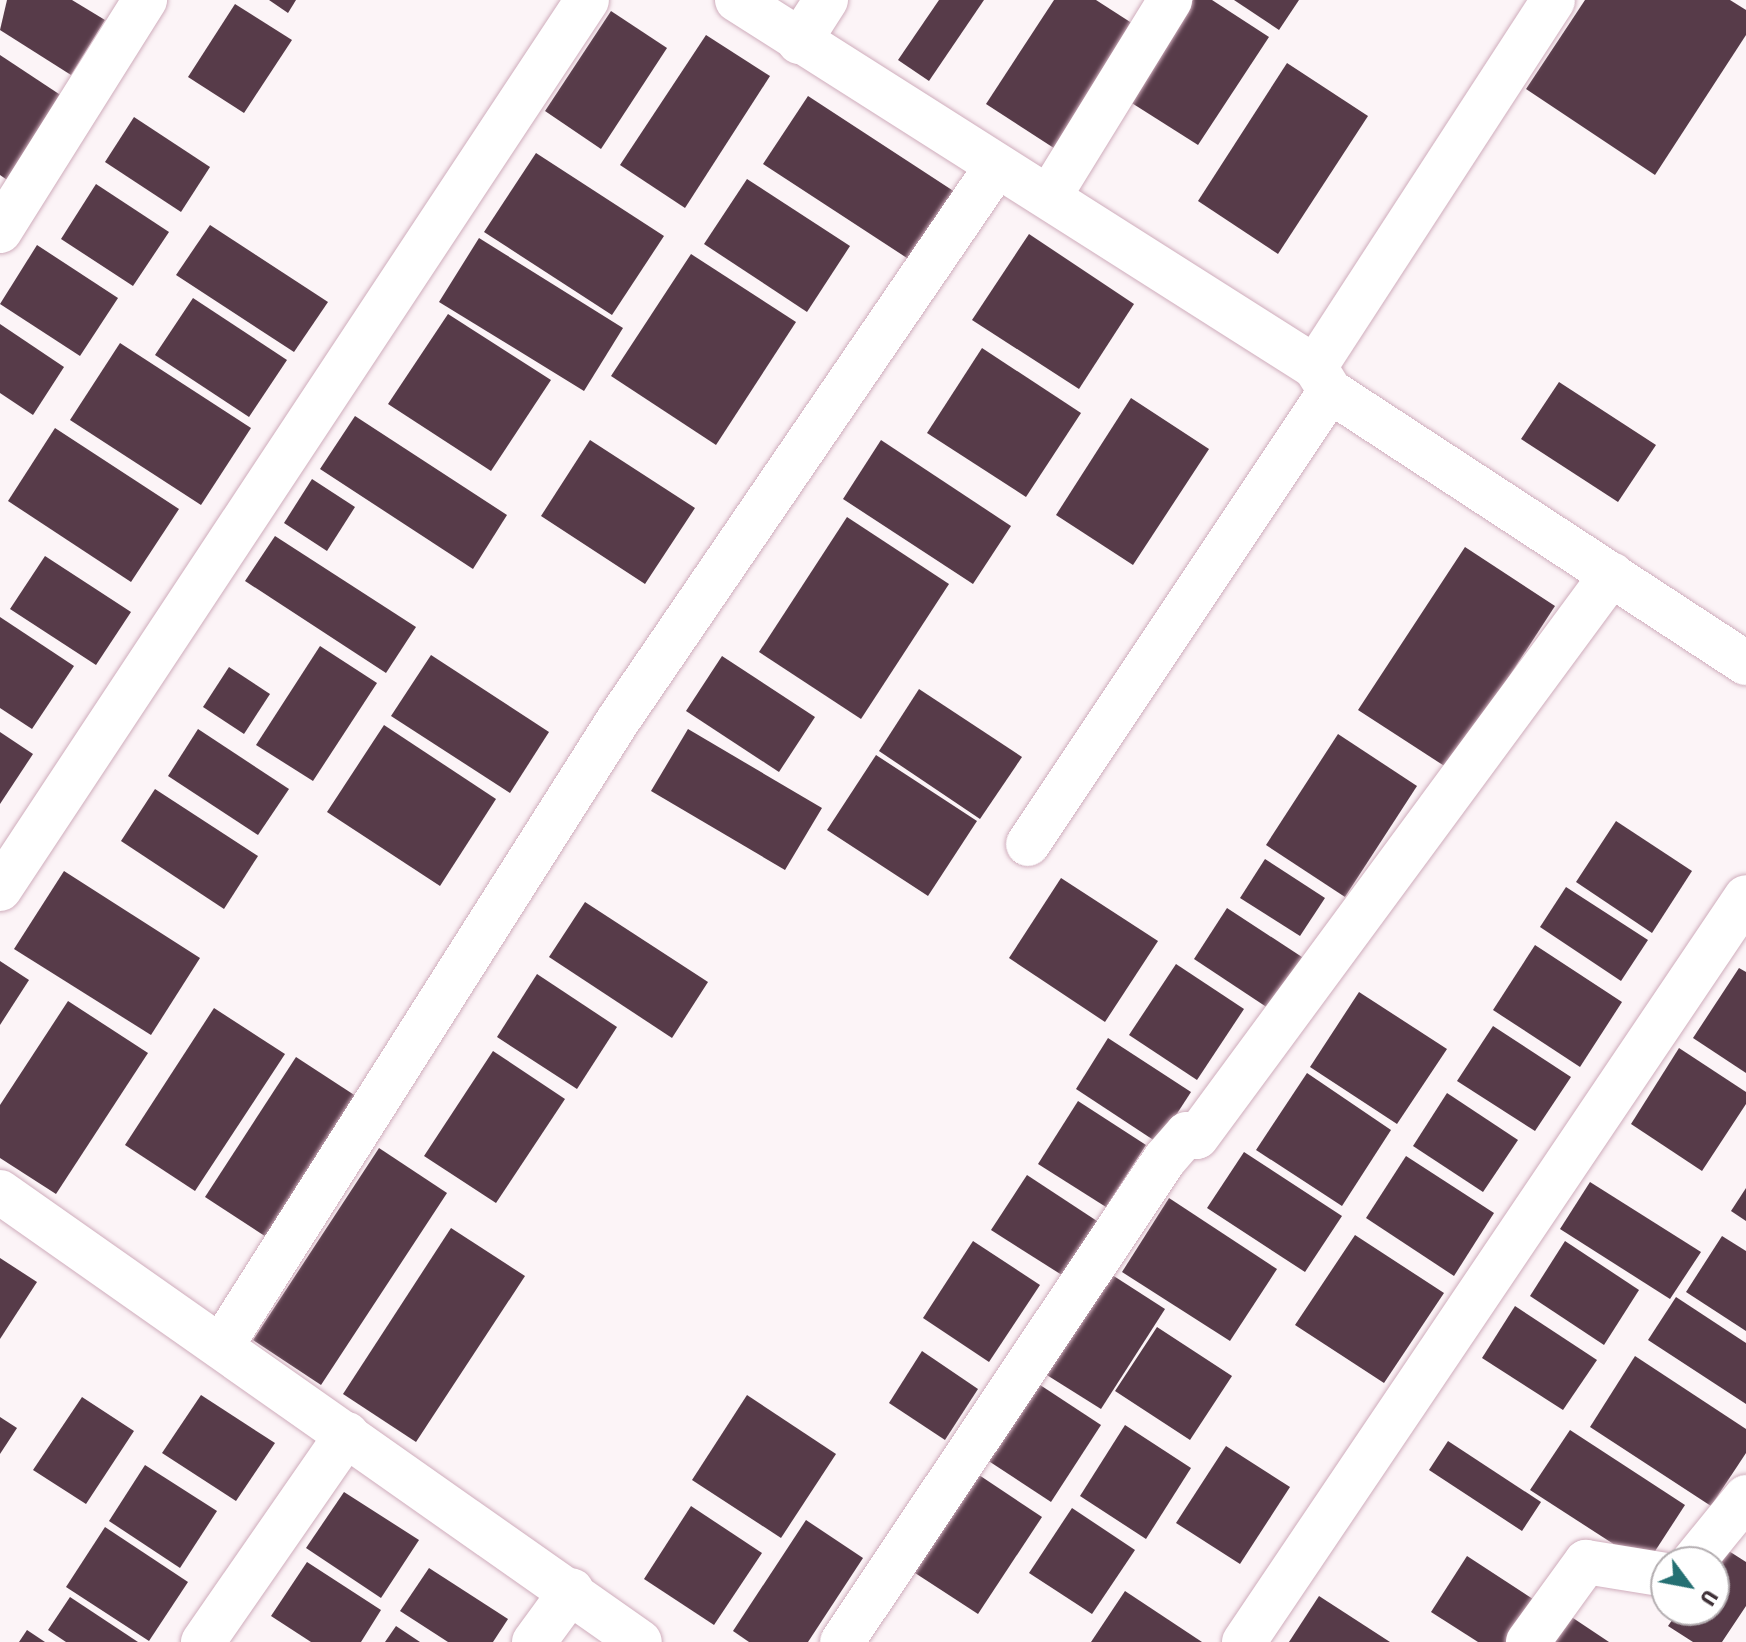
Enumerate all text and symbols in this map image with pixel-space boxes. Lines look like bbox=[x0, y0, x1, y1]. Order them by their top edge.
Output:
north arrow bbox=[1650, 1546, 1730, 1626]
text: U bbox=[1694, 1585, 1724, 1611]

